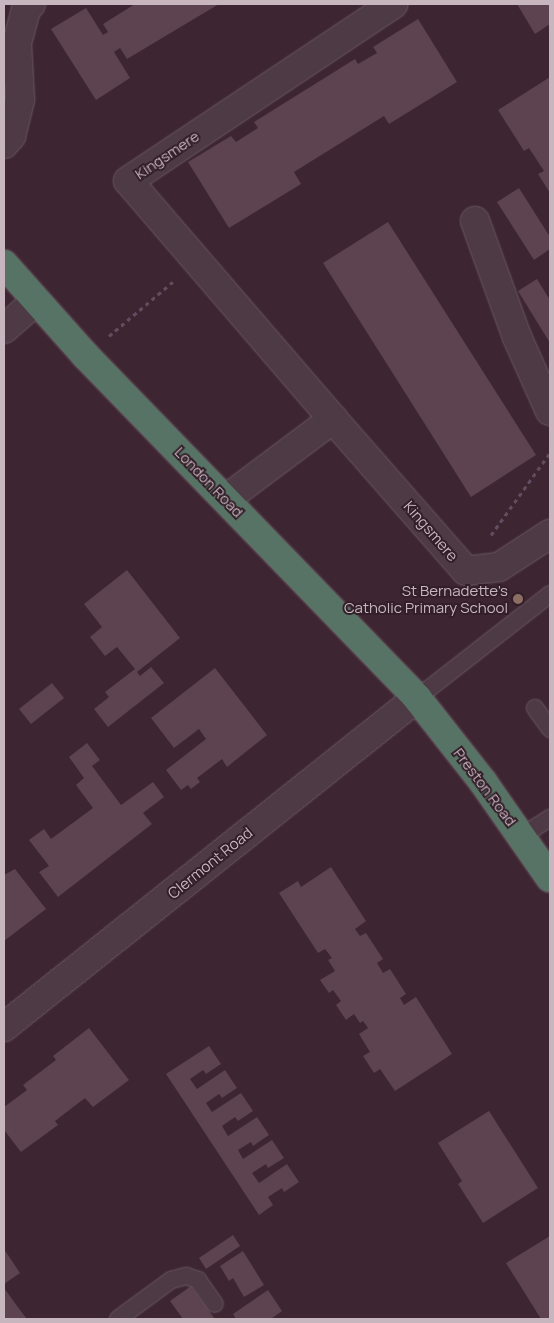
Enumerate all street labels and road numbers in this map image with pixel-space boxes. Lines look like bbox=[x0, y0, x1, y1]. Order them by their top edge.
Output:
street label: Kingsmere bbox=[131, 127, 203, 183]
street label: London Road bbox=[171, 443, 247, 521]
street label: Kingsmere bbox=[400, 497, 462, 565]
street label: Preston Road bbox=[450, 744, 520, 830]
street label: Clermont Road bbox=[164, 823, 256, 903]

